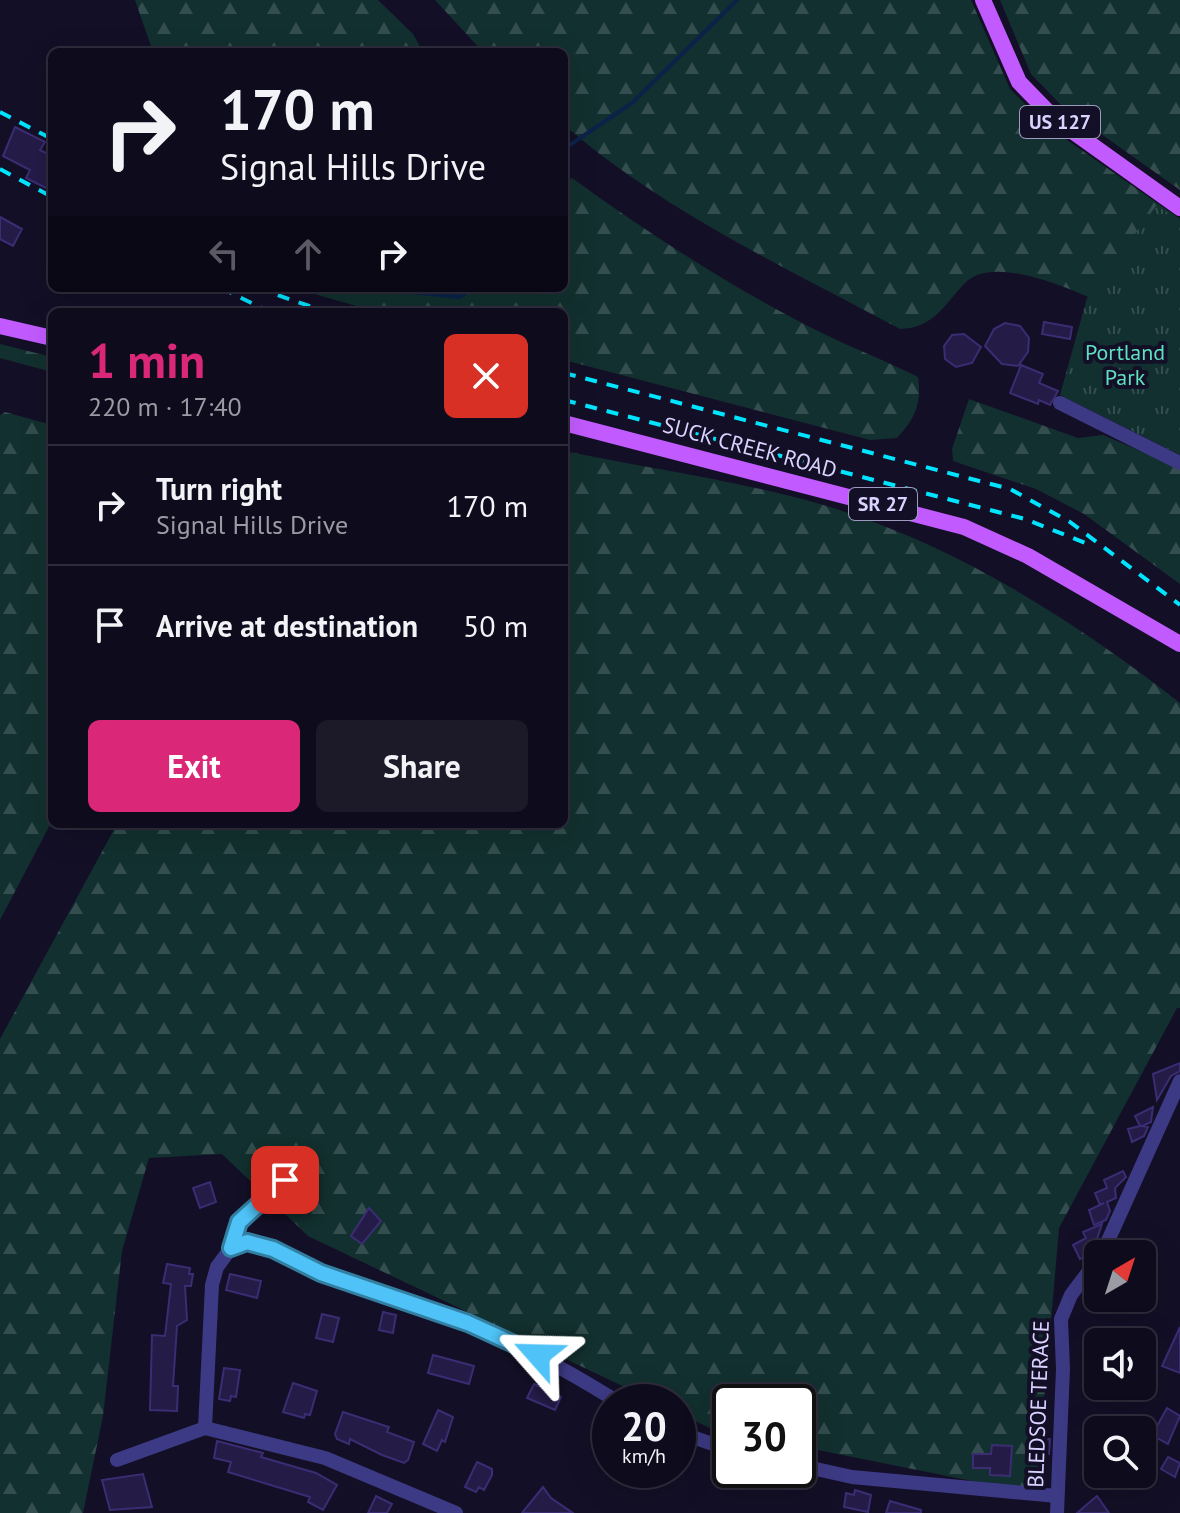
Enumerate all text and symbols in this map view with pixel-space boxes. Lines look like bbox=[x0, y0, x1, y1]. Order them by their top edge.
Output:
text: 170 m bbox=[220, 73, 375, 145]
icon: right bbox=[88, 80, 192, 184]
road number: US 127 bbox=[1020, 106, 1100, 138]
text: Signal Hills Drive bbox=[220, 143, 486, 190]
icon: left bbox=[202, 232, 246, 276]
icon: ahead bbox=[286, 232, 330, 276]
icon: right bbox=[370, 232, 414, 276]
text: 1 min bbox=[88, 329, 205, 391]
button: close bbox=[444, 334, 528, 418]
park label: Portland Park bbox=[1085, 338, 1165, 391]
text: 220 m · 17:40 bbox=[88, 390, 242, 423]
street label: SUCK CREEK ROAD bbox=[660, 410, 840, 484]
text: Turn right bbox=[156, 469, 282, 508]
icon: right bbox=[88, 483, 132, 527]
text: 170 m bbox=[447, 486, 528, 525]
road number: SR 27 bbox=[849, 488, 917, 520]
text: Signal Hills Drive bbox=[156, 508, 348, 541]
icon: arrive bbox=[88, 603, 132, 647]
text: Arrive at destination bbox=[156, 606, 418, 645]
text: 50 m bbox=[463, 606, 528, 645]
button: Exit bbox=[88, 720, 300, 812]
button: Share bbox=[316, 720, 528, 812]
pin bbox=[251, 1146, 319, 1214]
icon: arrive bbox=[263, 1158, 307, 1202]
north arrow bbox=[1084, 1240, 1156, 1312]
map controls bbox=[1084, 1240, 1156, 1488]
position arrow bbox=[496, 1313, 580, 1397]
street label: BLEDSOE TERACE bbox=[1021, 1320, 1055, 1488]
button: sound bbox=[1084, 1328, 1156, 1400]
speed limit sign: 30 bbox=[712, 1384, 816, 1488]
text: 20 bbox=[621, 1400, 667, 1452]
button: search bbox=[1084, 1416, 1156, 1488]
text: km/h bbox=[622, 1443, 666, 1469]

